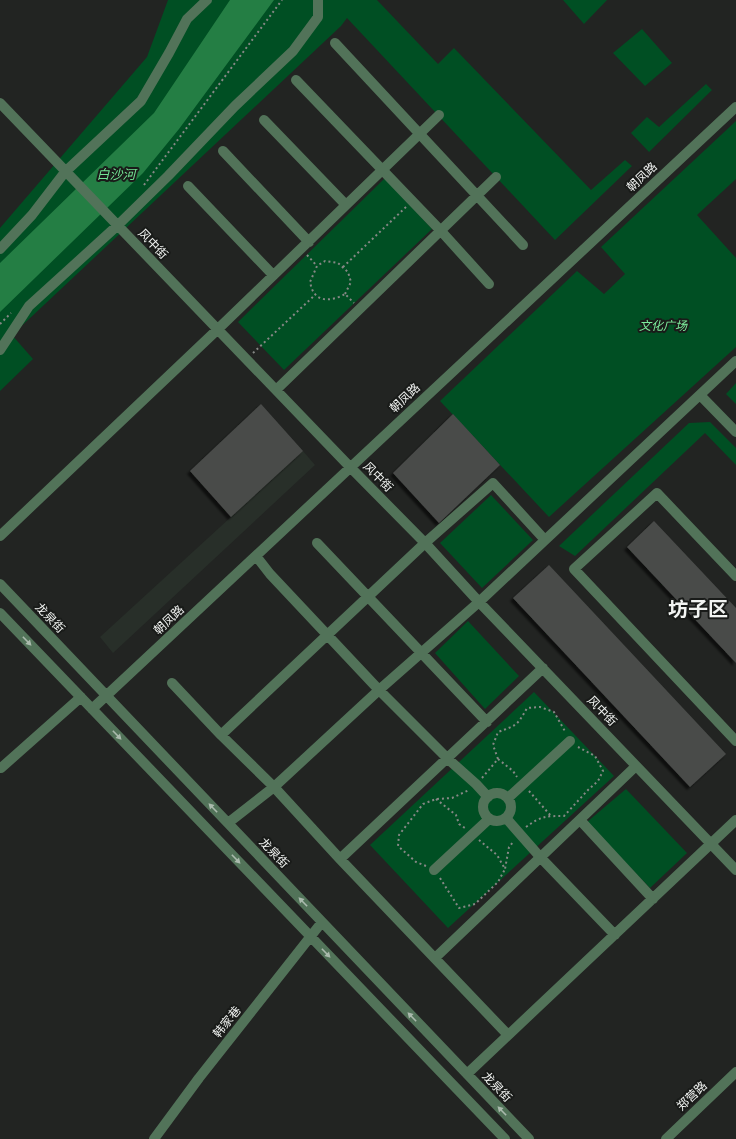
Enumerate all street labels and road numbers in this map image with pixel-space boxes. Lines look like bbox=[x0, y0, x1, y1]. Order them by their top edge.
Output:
street label: 朝凤路 bbox=[624, 160, 660, 194]
street label: 风中街 bbox=[135, 226, 171, 262]
street label: 朝凤路 bbox=[387, 381, 423, 415]
street label: 风中街 bbox=[360, 459, 396, 495]
street label: 龙泉街 bbox=[32, 600, 68, 636]
street label: 朝凤路 bbox=[151, 603, 187, 637]
street label: 风中街 bbox=[584, 693, 620, 729]
street label: 龙泉街 bbox=[256, 835, 292, 871]
street label: 韩家巷 bbox=[210, 1004, 244, 1040]
street label: 龙泉街 bbox=[479, 1069, 515, 1105]
street label: 郑营路 bbox=[674, 1079, 710, 1113]

